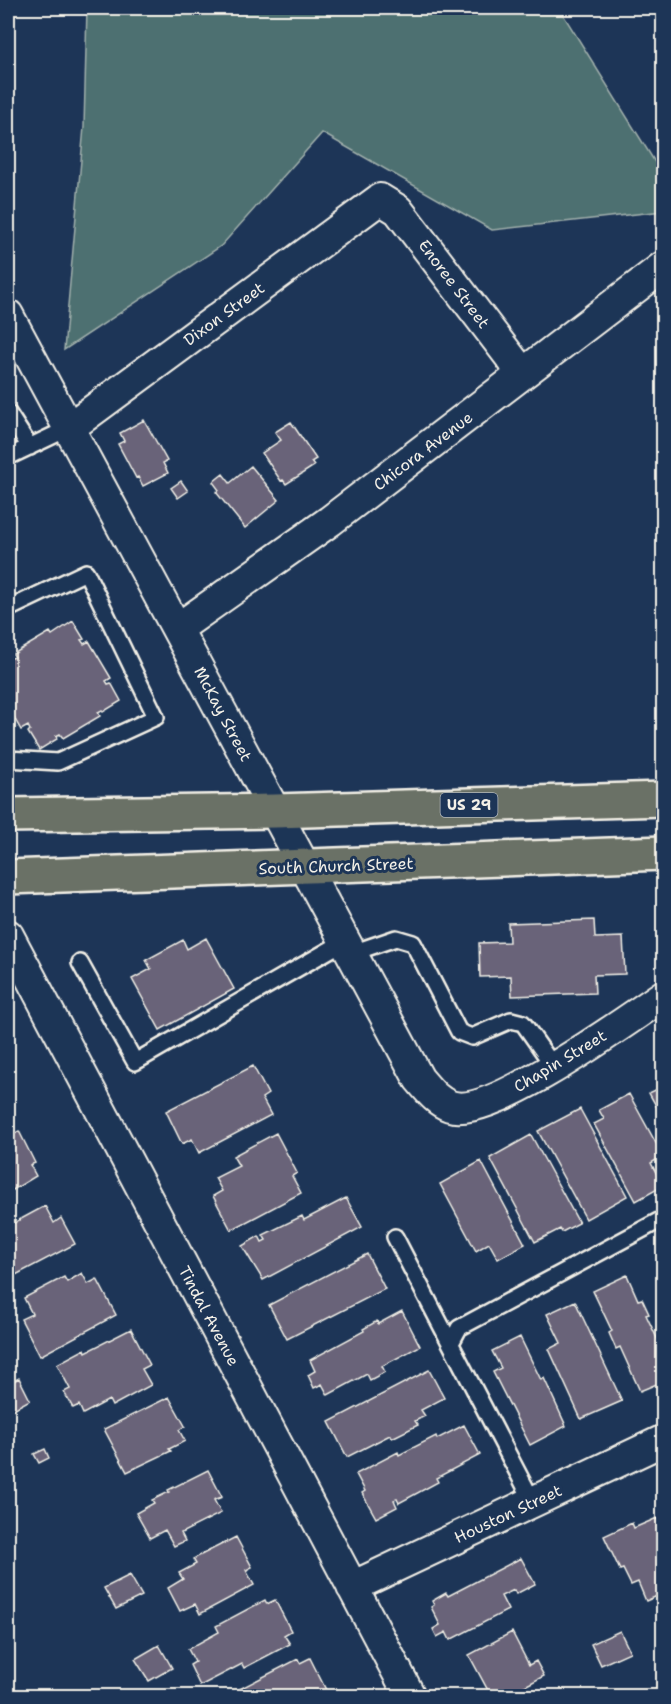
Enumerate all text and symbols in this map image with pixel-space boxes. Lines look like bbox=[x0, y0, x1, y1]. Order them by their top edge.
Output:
street label: Enoree Street bbox=[414, 235, 494, 333]
street label: Dixon Street bbox=[179, 278, 269, 350]
street label: Chicora Avenue bbox=[369, 407, 477, 495]
street label: McKay Street bbox=[189, 663, 257, 765]
road number: US 29 bbox=[440, 793, 498, 817]
street label: South Church Street bbox=[258, 853, 414, 879]
street label: Chapin Street bbox=[510, 1025, 610, 1097]
street label: Tindal Avenue bbox=[174, 1262, 244, 1370]
street label: Houston Street bbox=[451, 1480, 565, 1548]

